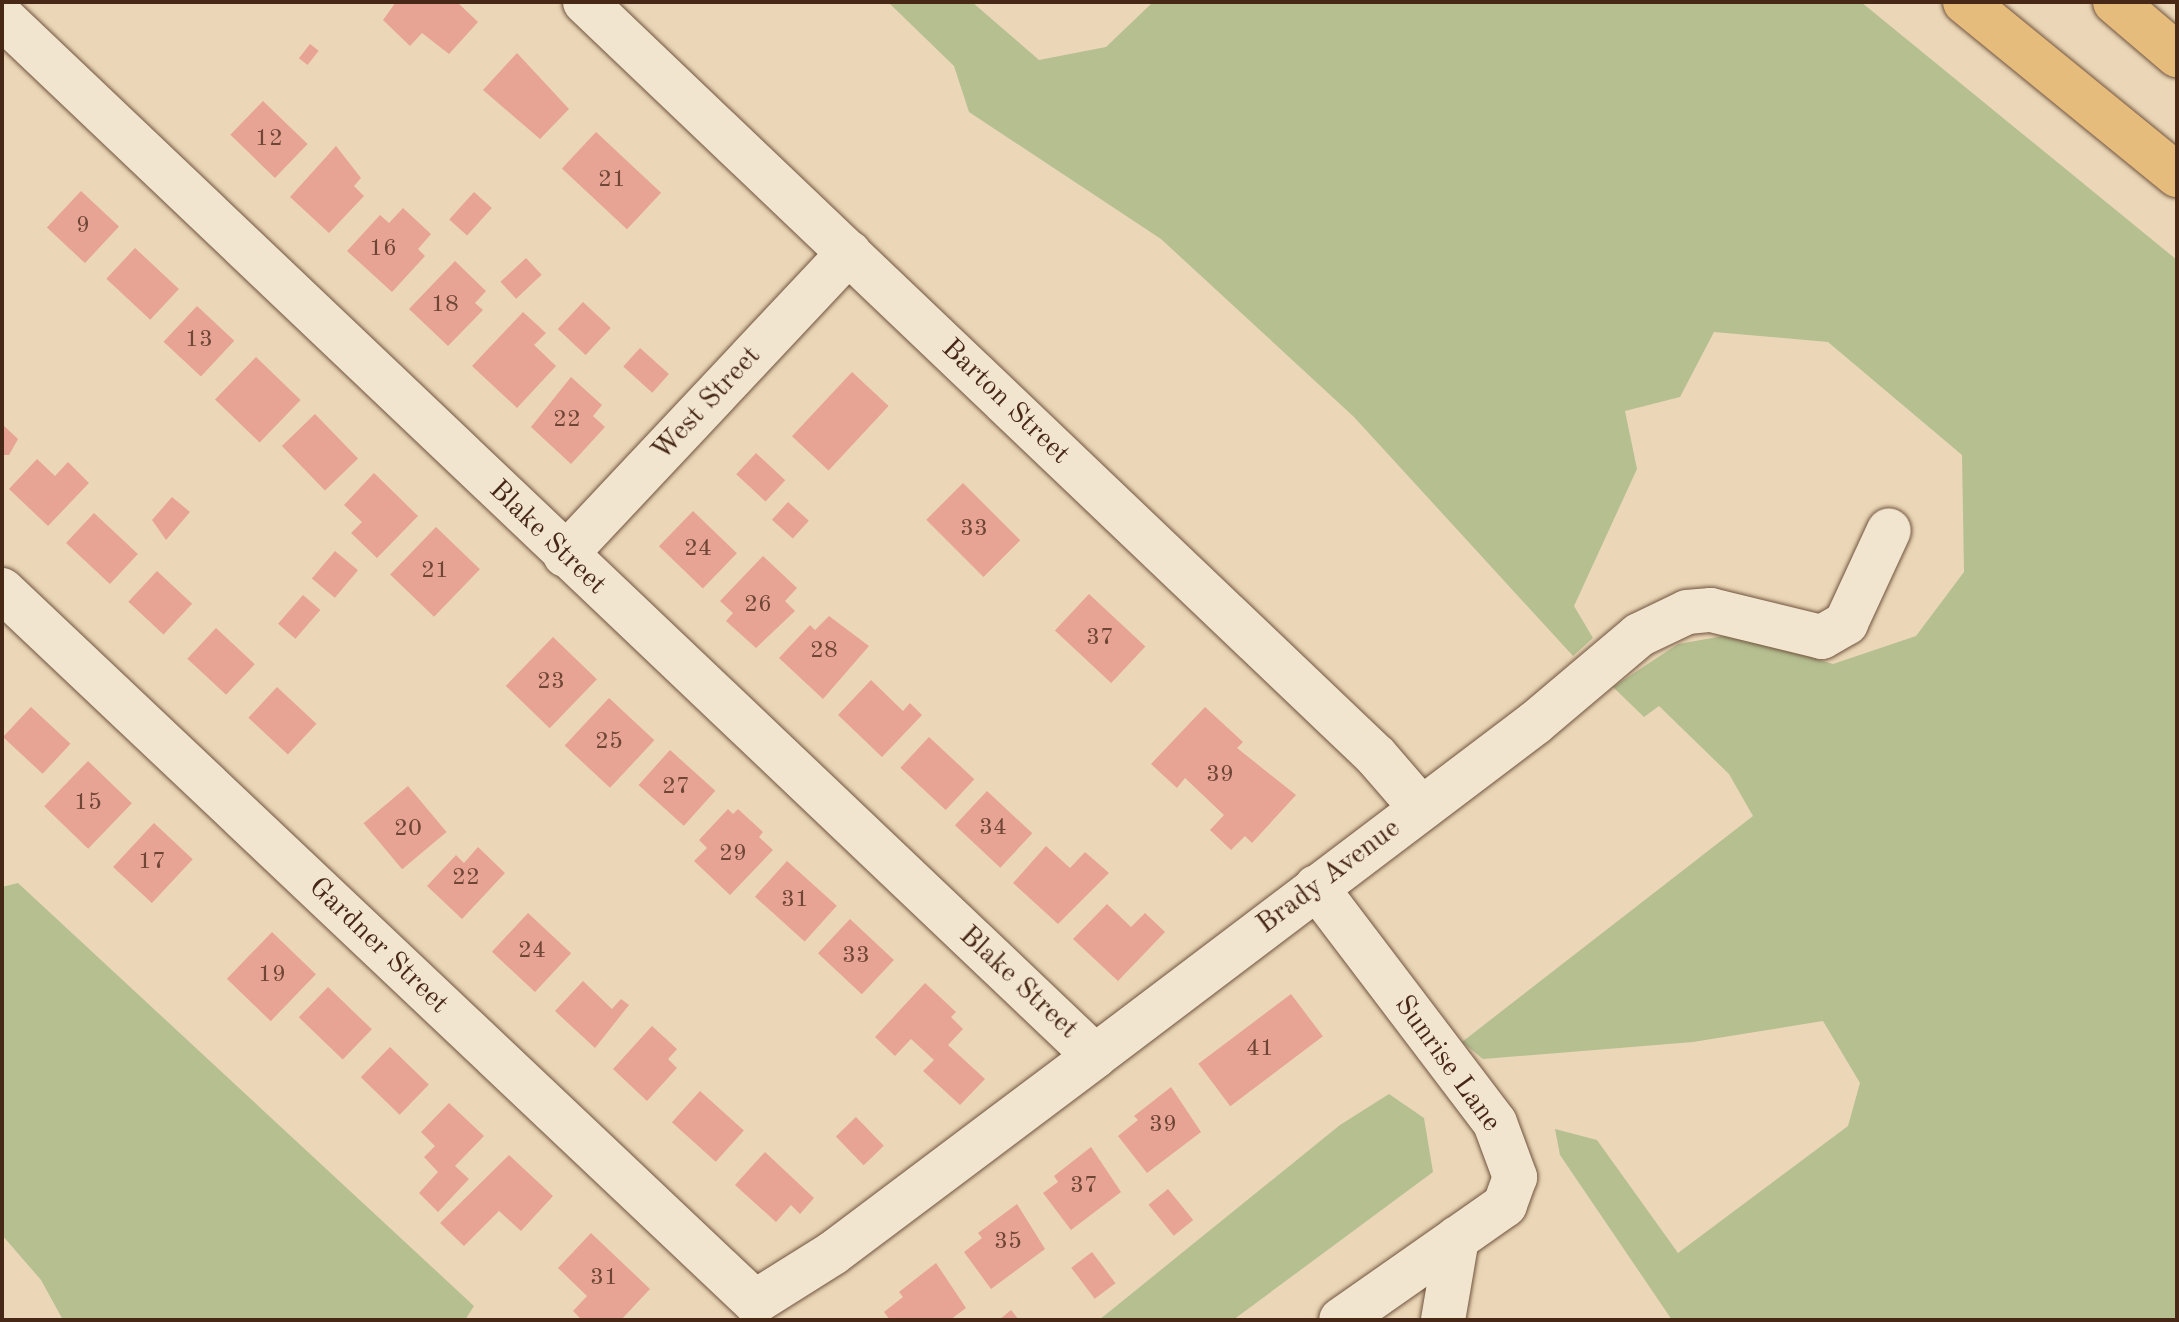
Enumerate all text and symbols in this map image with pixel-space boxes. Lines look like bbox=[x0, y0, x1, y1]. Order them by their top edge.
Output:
house number: 12 bbox=[255, 126, 283, 154]
house number: 21 bbox=[598, 167, 626, 195]
house number: 9 bbox=[76, 213, 90, 241]
house number: 16 bbox=[369, 236, 397, 264]
house number: 18 bbox=[431, 292, 459, 320]
house number: 13 bbox=[185, 327, 213, 355]
street label: Barton Street bbox=[934, 332, 1076, 472]
street label: West Street bbox=[646, 340, 768, 468]
house number: 22 bbox=[553, 407, 581, 435]
street label: Blake Street bbox=[481, 474, 613, 602]
house number: 33 bbox=[960, 516, 988, 544]
house number: 24 bbox=[684, 536, 712, 564]
house number: 21 bbox=[421, 558, 449, 586]
house number: 26 bbox=[744, 592, 772, 620]
house number: 37 bbox=[1086, 625, 1114, 653]
house number: 28 bbox=[810, 638, 838, 666]
house number: 23 bbox=[537, 669, 565, 697]
house number: 25 bbox=[595, 729, 623, 757]
house number: 39 bbox=[1206, 762, 1234, 790]
house number: 27 bbox=[662, 774, 690, 802]
house number: 15 bbox=[74, 790, 102, 818]
street label: Brady Avenue bbox=[1251, 812, 1407, 942]
house number: 34 bbox=[979, 815, 1007, 843]
house number: 20 bbox=[394, 816, 422, 844]
house number: 29 bbox=[719, 841, 747, 869]
house number: 17 bbox=[138, 849, 166, 877]
house number: 22 bbox=[452, 865, 480, 893]
street label: Gardner Street bbox=[301, 871, 455, 1021]
house number: 31 bbox=[781, 887, 809, 915]
street label: Blake Street bbox=[952, 919, 1084, 1047]
house number: 24 bbox=[518, 938, 546, 966]
house number: 33 bbox=[842, 943, 870, 971]
house number: 19 bbox=[258, 962, 286, 990]
street label: Sunrise Lane bbox=[1386, 989, 1508, 1139]
house number: 41 bbox=[1246, 1036, 1274, 1064]
house number: 39 bbox=[1149, 1112, 1177, 1140]
house number: 37 bbox=[1070, 1173, 1098, 1201]
house number: 35 bbox=[994, 1229, 1022, 1257]
house number: 31 bbox=[590, 1265, 618, 1293]

